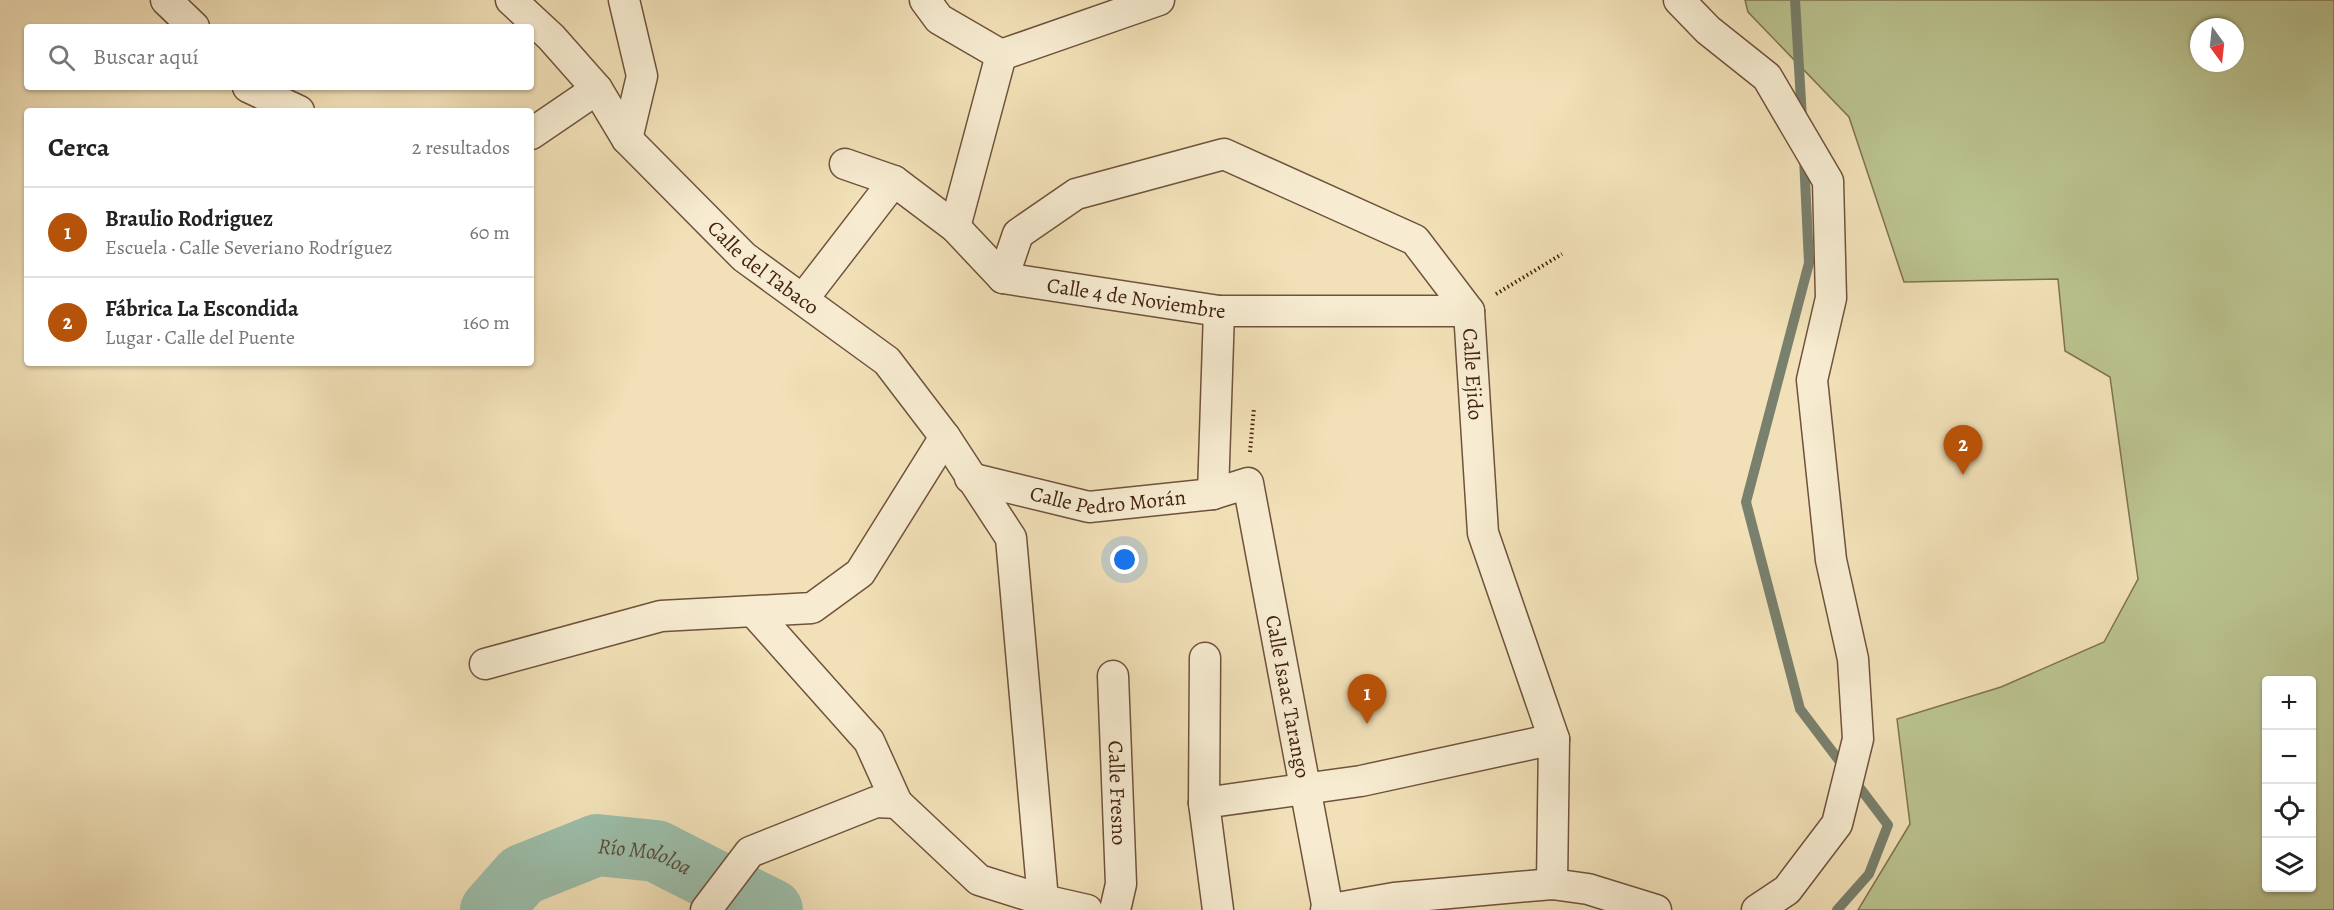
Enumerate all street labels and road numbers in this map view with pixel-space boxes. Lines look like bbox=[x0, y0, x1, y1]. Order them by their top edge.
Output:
street label: Calle del Tabaco bbox=[701, 214, 825, 321]
street label: Calle 4 de Noviembre bbox=[1045, 271, 1225, 325]
street label: Calle Ejido bbox=[1456, 327, 1490, 421]
street label: Calle Pedro Morán bbox=[1027, 479, 1187, 521]
street label: Calle Isaac Tarango bbox=[1259, 613, 1317, 780]
street label: Calle Fresno bbox=[1101, 740, 1134, 846]

